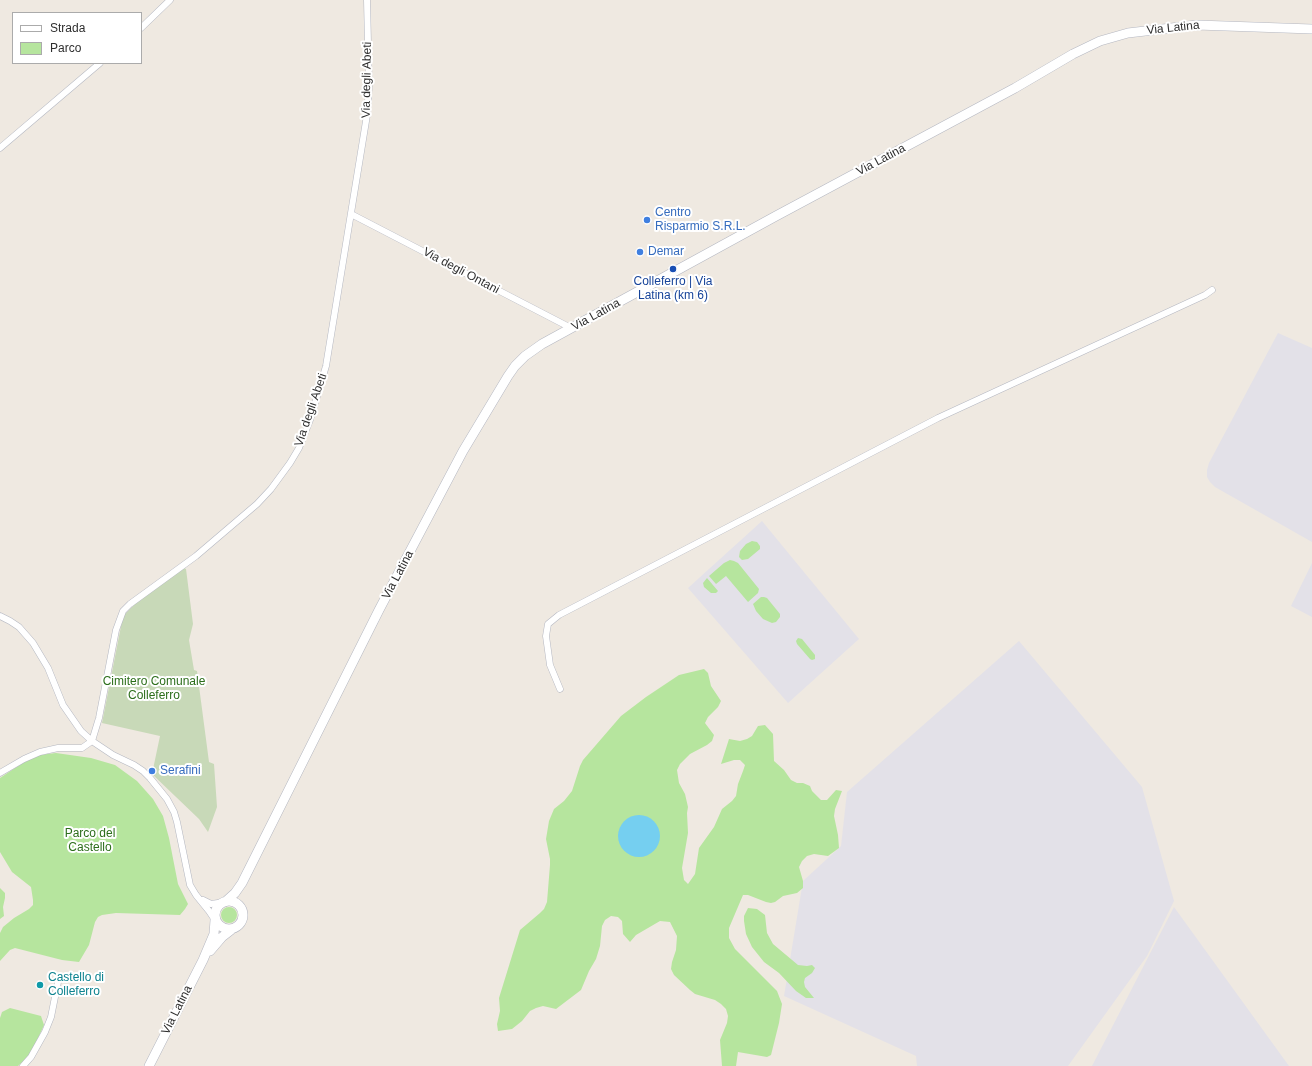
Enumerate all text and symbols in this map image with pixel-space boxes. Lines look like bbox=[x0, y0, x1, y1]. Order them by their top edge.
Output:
legend bbox=[12, 12, 142, 64]
street label: Via Latina bbox=[1146, 18, 1200, 38]
text: Strada bbox=[50, 21, 85, 35]
text: Parco bbox=[50, 41, 81, 55]
street label: Via degli Abeti bbox=[359, 42, 375, 118]
street label: Via Latina bbox=[854, 141, 908, 179]
place label: Centro Risparmio S.R.L. bbox=[655, 206, 746, 234]
marker: Centro Risparmio S.R.L. bbox=[642, 215, 652, 225]
street label: Via degli Ontani bbox=[420, 245, 502, 297]
place label: Demar bbox=[648, 245, 684, 259]
marker: Demar bbox=[635, 247, 645, 257]
marker: Colleferro | Via Latina (km 6) bbox=[668, 264, 678, 274]
place label: Colleferro | Via Latina (km 6) bbox=[634, 275, 712, 303]
street label: Via Latina bbox=[569, 296, 623, 334]
street label: Via degli Abeti bbox=[292, 371, 330, 449]
street label: Via Latina bbox=[379, 548, 417, 602]
park label: Cimitero Comunale Colleferro bbox=[103, 675, 205, 703]
place label: Serafini bbox=[160, 764, 201, 778]
marker: Serafini bbox=[147, 766, 157, 776]
park label: Parco del Castello bbox=[65, 827, 115, 855]
place label: Castello di Colleferro bbox=[48, 971, 104, 999]
marker: Castello di Colleferro bbox=[35, 980, 45, 990]
street label: Via Latina bbox=[159, 983, 195, 1037]

